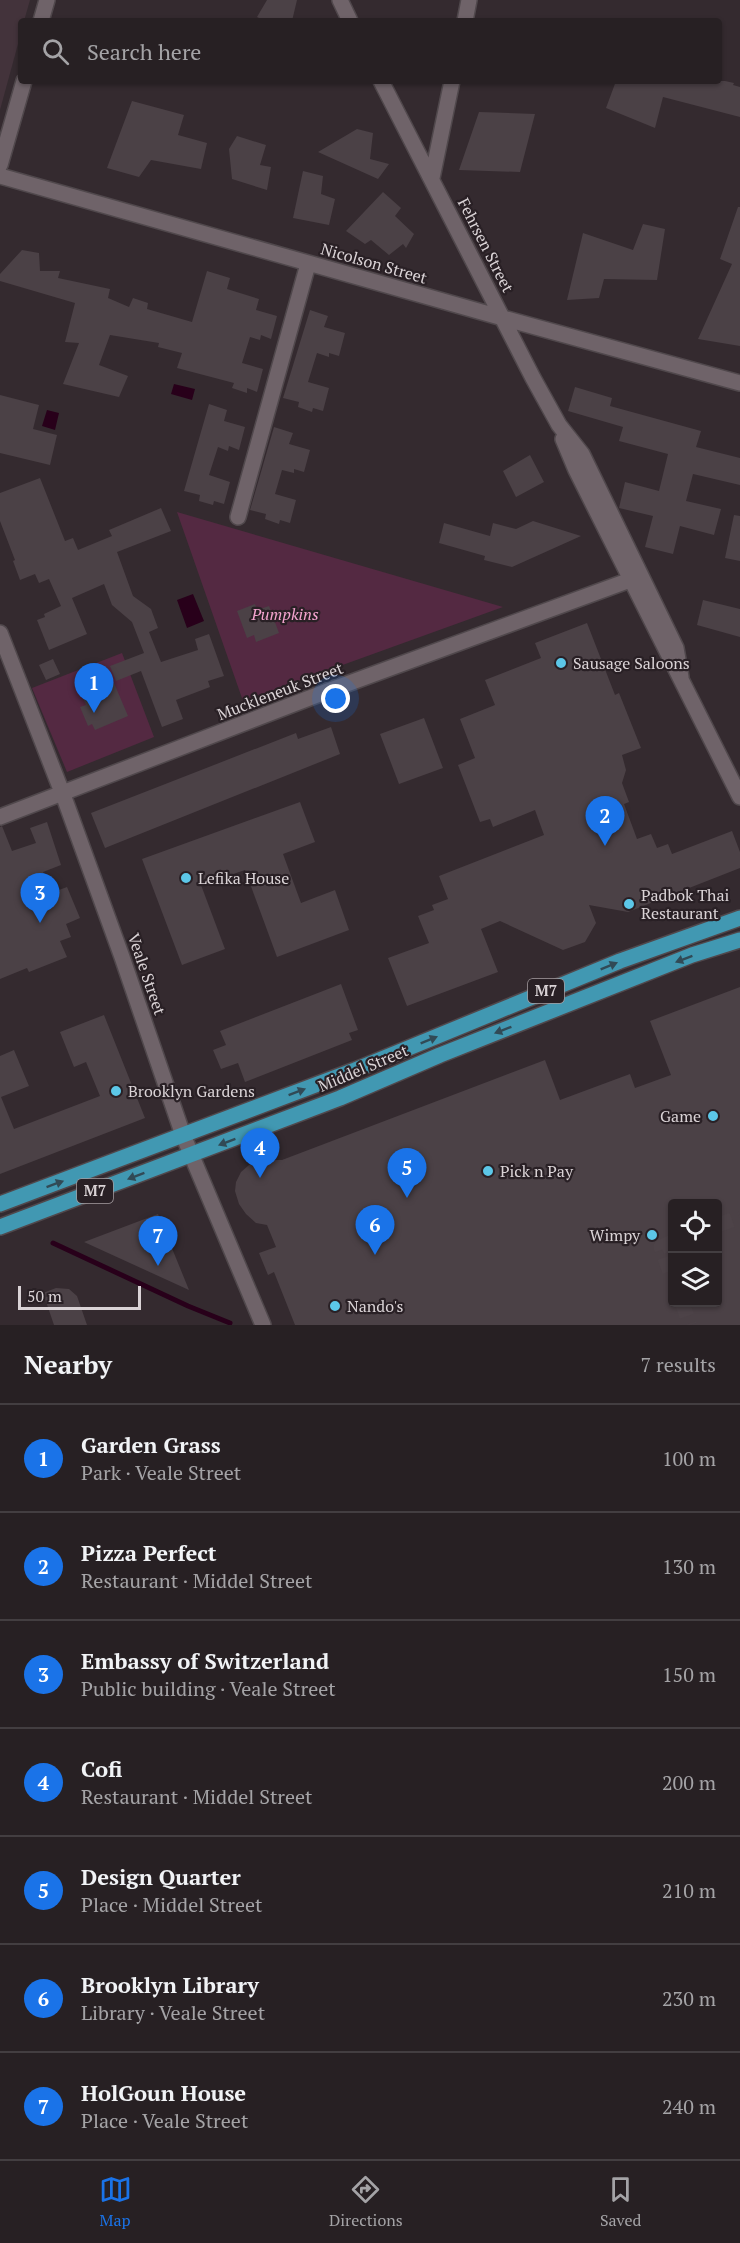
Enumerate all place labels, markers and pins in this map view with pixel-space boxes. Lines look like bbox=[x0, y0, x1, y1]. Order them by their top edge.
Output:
place label: Sausage Saloons bbox=[573, 652, 690, 674]
marker: Sausage Saloons bbox=[554, 656, 568, 670]
pin: 1 bbox=[74, 664, 113, 713]
pin: 2 bbox=[586, 796, 624, 846]
place label: Lefika House bbox=[198, 867, 289, 889]
marker: Lefika House bbox=[179, 871, 193, 885]
pin: 3 bbox=[20, 874, 60, 923]
place label: Padbok Thai Restaurant bbox=[641, 884, 730, 924]
marker: Padbok Thai Restaurant bbox=[622, 897, 636, 911]
place label: Brooklyn Gardens bbox=[128, 1080, 255, 1102]
marker: Brooklyn Gardens bbox=[109, 1084, 123, 1098]
place label: Game bbox=[660, 1105, 701, 1127]
marker: Game bbox=[706, 1109, 720, 1123]
pin: 4 bbox=[240, 1128, 280, 1178]
pin: 5 bbox=[388, 1148, 426, 1198]
place label: Pick n Pay bbox=[500, 1160, 574, 1182]
marker: Pick n Pay bbox=[481, 1164, 495, 1178]
pin: 6 bbox=[356, 1206, 394, 1255]
pin: 7 bbox=[138, 1216, 178, 1266]
place label: Wimpy bbox=[590, 1224, 641, 1246]
marker: Wimpy bbox=[645, 1228, 659, 1242]
place label: Nando's bbox=[347, 1295, 403, 1317]
marker: Nando's bbox=[328, 1299, 342, 1313]

